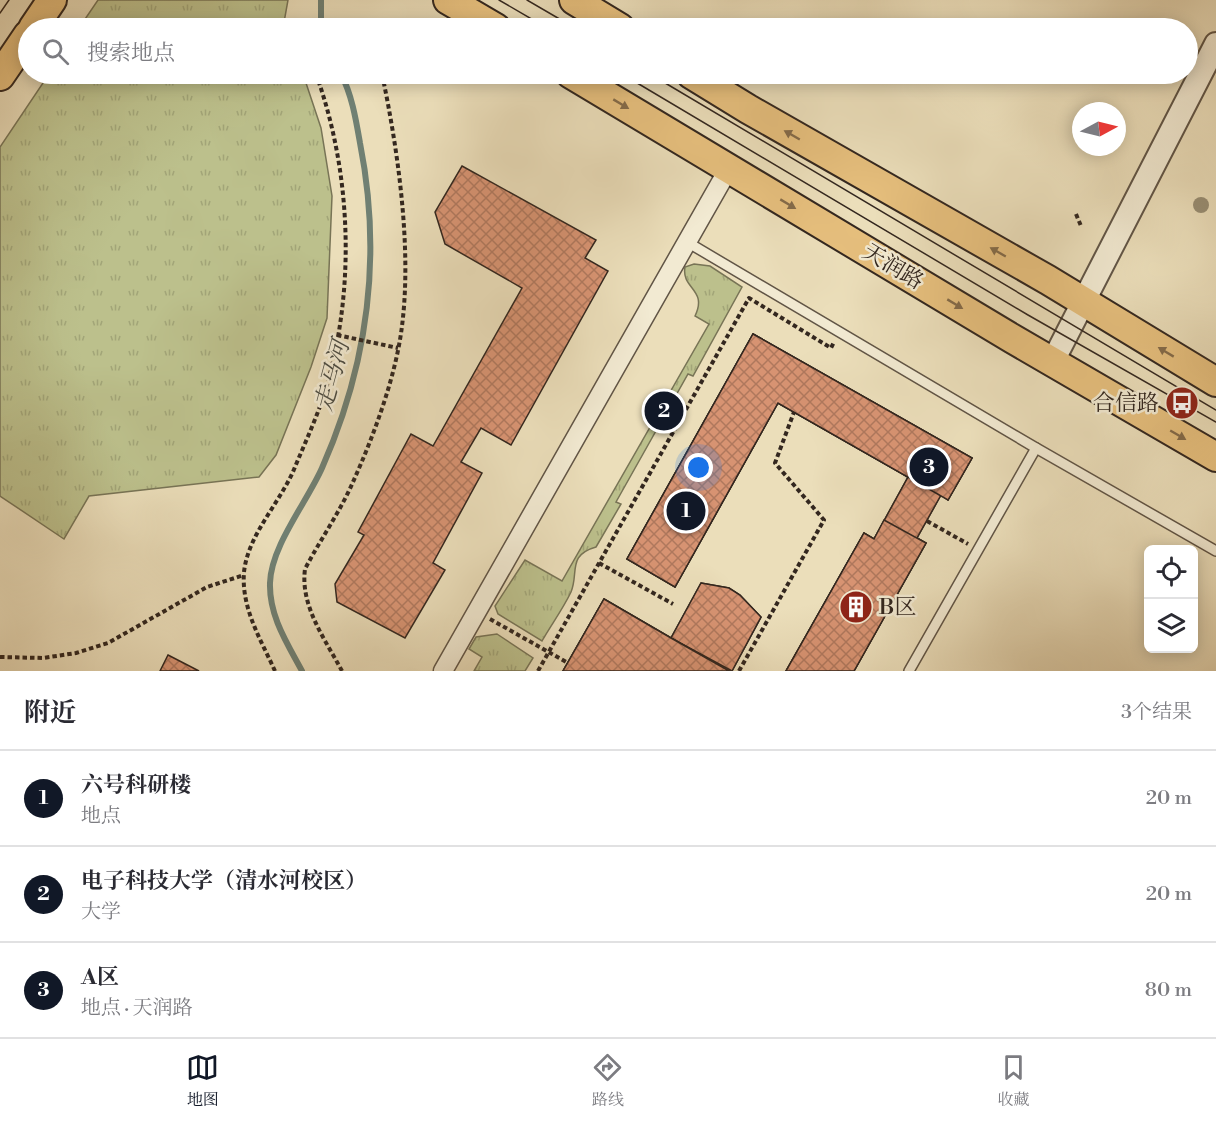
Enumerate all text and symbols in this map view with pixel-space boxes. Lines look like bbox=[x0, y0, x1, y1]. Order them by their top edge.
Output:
search box bbox=[18, 18, 1198, 84]
icon: search bbox=[39, 35, 72, 68]
text: 搜索地点 bbox=[87, 40, 175, 67]
one-way arrow bbox=[613, 98, 629, 109]
north arrow bbox=[1072, 102, 1126, 156]
one-way arrow bbox=[784, 130, 801, 140]
one-way arrow bbox=[780, 199, 797, 209]
street label: 天润路 bbox=[858, 238, 928, 296]
one-way arrow bbox=[990, 247, 1007, 257]
one-way arrow bbox=[947, 299, 963, 310]
water label: 走马河 bbox=[309, 333, 358, 415]
one-way arrow bbox=[1157, 347, 1174, 357]
bus stop icon: 合信路 bbox=[1164, 385, 1200, 421]
pin: 2 bbox=[644, 388, 684, 434]
place label: 合信路 bbox=[1093, 390, 1159, 417]
one-way arrow bbox=[1170, 430, 1187, 440]
pin: 3 bbox=[910, 444, 948, 490]
your location bbox=[684, 453, 713, 482]
pin: 1 bbox=[666, 488, 706, 534]
map controls bbox=[1144, 545, 1198, 653]
button: locate bbox=[1144, 545, 1198, 599]
building icon: B区 bbox=[838, 589, 874, 625]
place label: B区 bbox=[878, 594, 916, 621]
button: layers bbox=[1144, 599, 1198, 653]
text: 附近 bbox=[24, 697, 76, 729]
text: 3个结果 bbox=[1121, 700, 1192, 725]
text: 六号科研楼 bbox=[81, 772, 191, 799]
text: 1 bbox=[39, 786, 48, 811]
text: 20 m bbox=[1146, 786, 1192, 811]
text: 地点 bbox=[81, 804, 121, 829]
text: 电子科技大学（清水河校区） bbox=[81, 868, 367, 895]
text: 2 bbox=[37, 882, 50, 907]
text: 20 m bbox=[1146, 882, 1192, 907]
text: 大学 bbox=[81, 900, 121, 925]
text: A区 bbox=[81, 964, 119, 991]
text: 3 bbox=[37, 978, 50, 1003]
text: 80 m bbox=[1145, 978, 1192, 1003]
text: 地点 · 天润路 bbox=[81, 996, 193, 1021]
tab: 地图 bbox=[186, 1051, 219, 1110]
tab: 路线 bbox=[591, 1051, 624, 1110]
tab: 收藏 bbox=[997, 1051, 1030, 1110]

